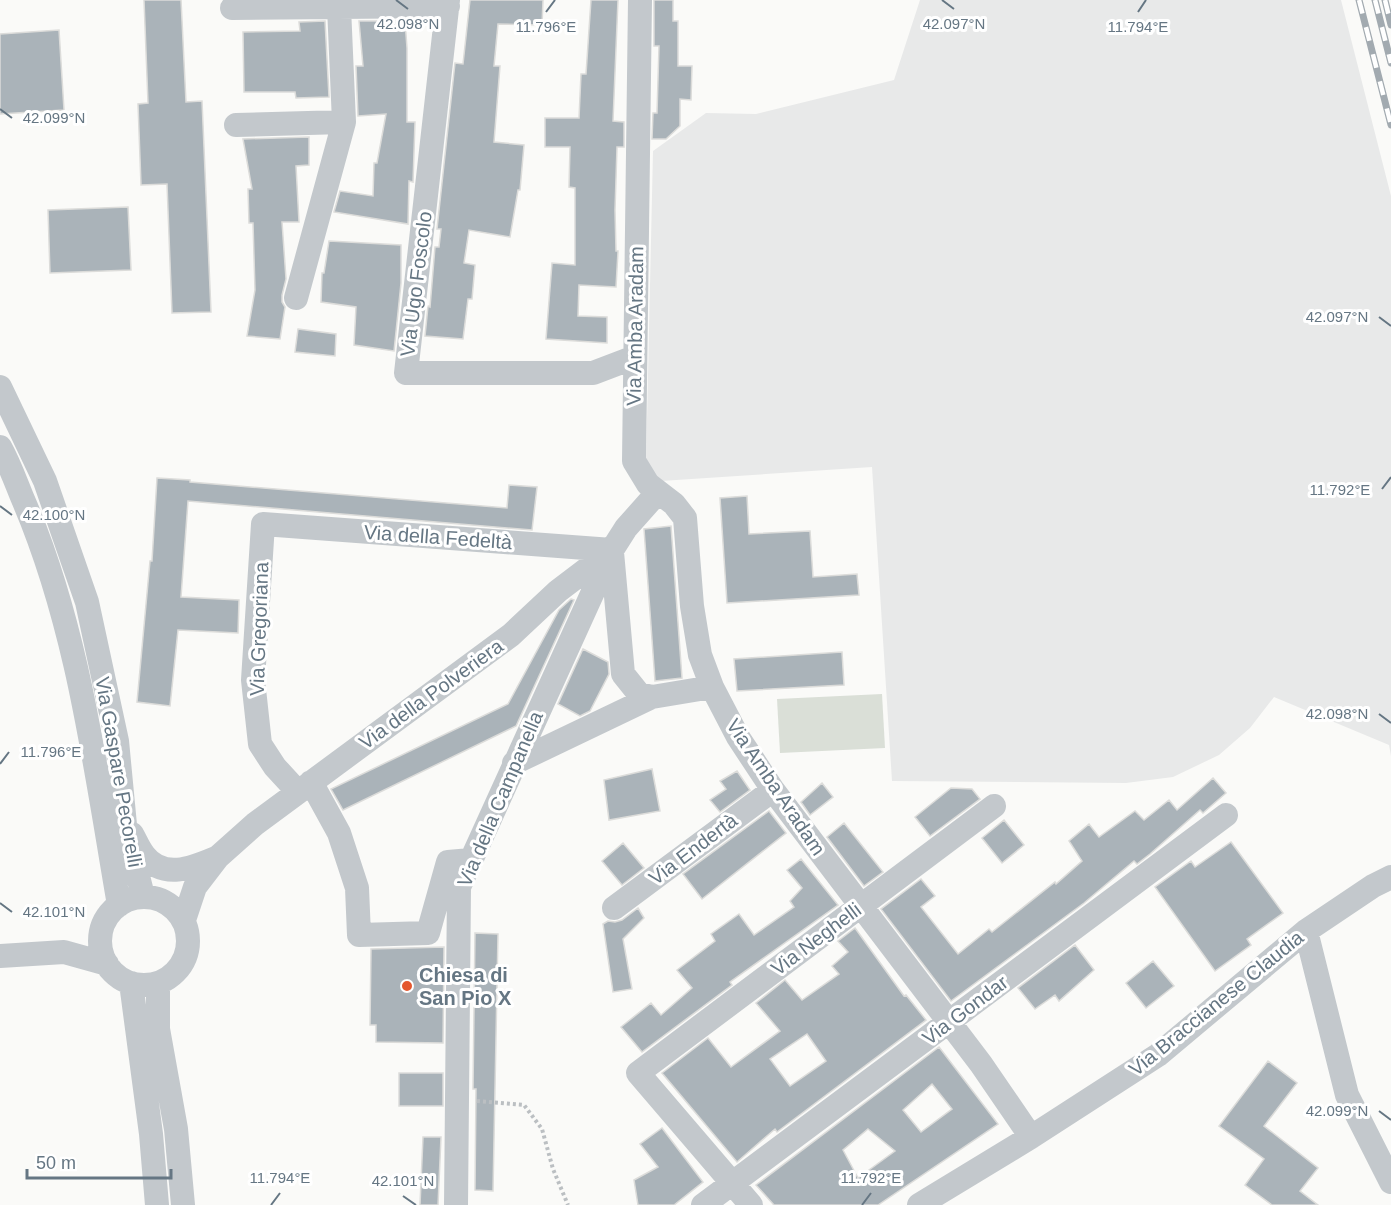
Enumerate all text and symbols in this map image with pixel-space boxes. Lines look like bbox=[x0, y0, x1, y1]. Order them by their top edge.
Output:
text: 42.098°N bbox=[377, 15, 439, 32]
text: 42.097°N bbox=[923, 15, 985, 32]
text: 11.796°E bbox=[516, 18, 576, 35]
text: 11.794°E bbox=[1108, 18, 1168, 35]
text: 42.099°N bbox=[23, 109, 85, 126]
street label: Via Ugo Foscolo bbox=[396, 210, 436, 358]
street label: Via Amba Aradam bbox=[623, 246, 647, 406]
text: 42.097°N bbox=[1306, 308, 1368, 325]
text: 11.792°E bbox=[1310, 481, 1370, 498]
text: 42.100°N bbox=[23, 506, 85, 523]
street label: Via della Fedeltà bbox=[363, 521, 514, 553]
street label: Via Gregoriana bbox=[246, 561, 272, 696]
street label: Via della Polveriera bbox=[355, 634, 508, 753]
street label: Via Gaspare Pecorelli bbox=[91, 675, 147, 869]
text: 42.098°N bbox=[1306, 705, 1368, 722]
street label: Via della Campanella bbox=[453, 707, 547, 890]
street label: Via Amba Aradam bbox=[722, 715, 830, 859]
text: 11.796°E bbox=[21, 743, 81, 760]
street label: Via Endertà bbox=[645, 808, 742, 889]
street label: Via Neghelli bbox=[767, 898, 865, 980]
text: 42.101°N bbox=[23, 903, 85, 920]
street label: Via Braccianese Claudia bbox=[1125, 925, 1308, 1080]
place label: Chiesa di San Pio X bbox=[419, 964, 512, 1009]
street label: Via Gondar bbox=[918, 971, 1012, 1049]
marker: Chiesa di San Pio X bbox=[400, 979, 414, 993]
text: 42.099°N bbox=[1306, 1102, 1368, 1119]
scale bar bbox=[27, 1142, 171, 1180]
text: 50 m bbox=[36, 1153, 76, 1173]
text: 11.794°E bbox=[250, 1169, 310, 1186]
text: 11.792°E bbox=[841, 1169, 901, 1186]
text: 42.101°N bbox=[372, 1172, 434, 1189]

